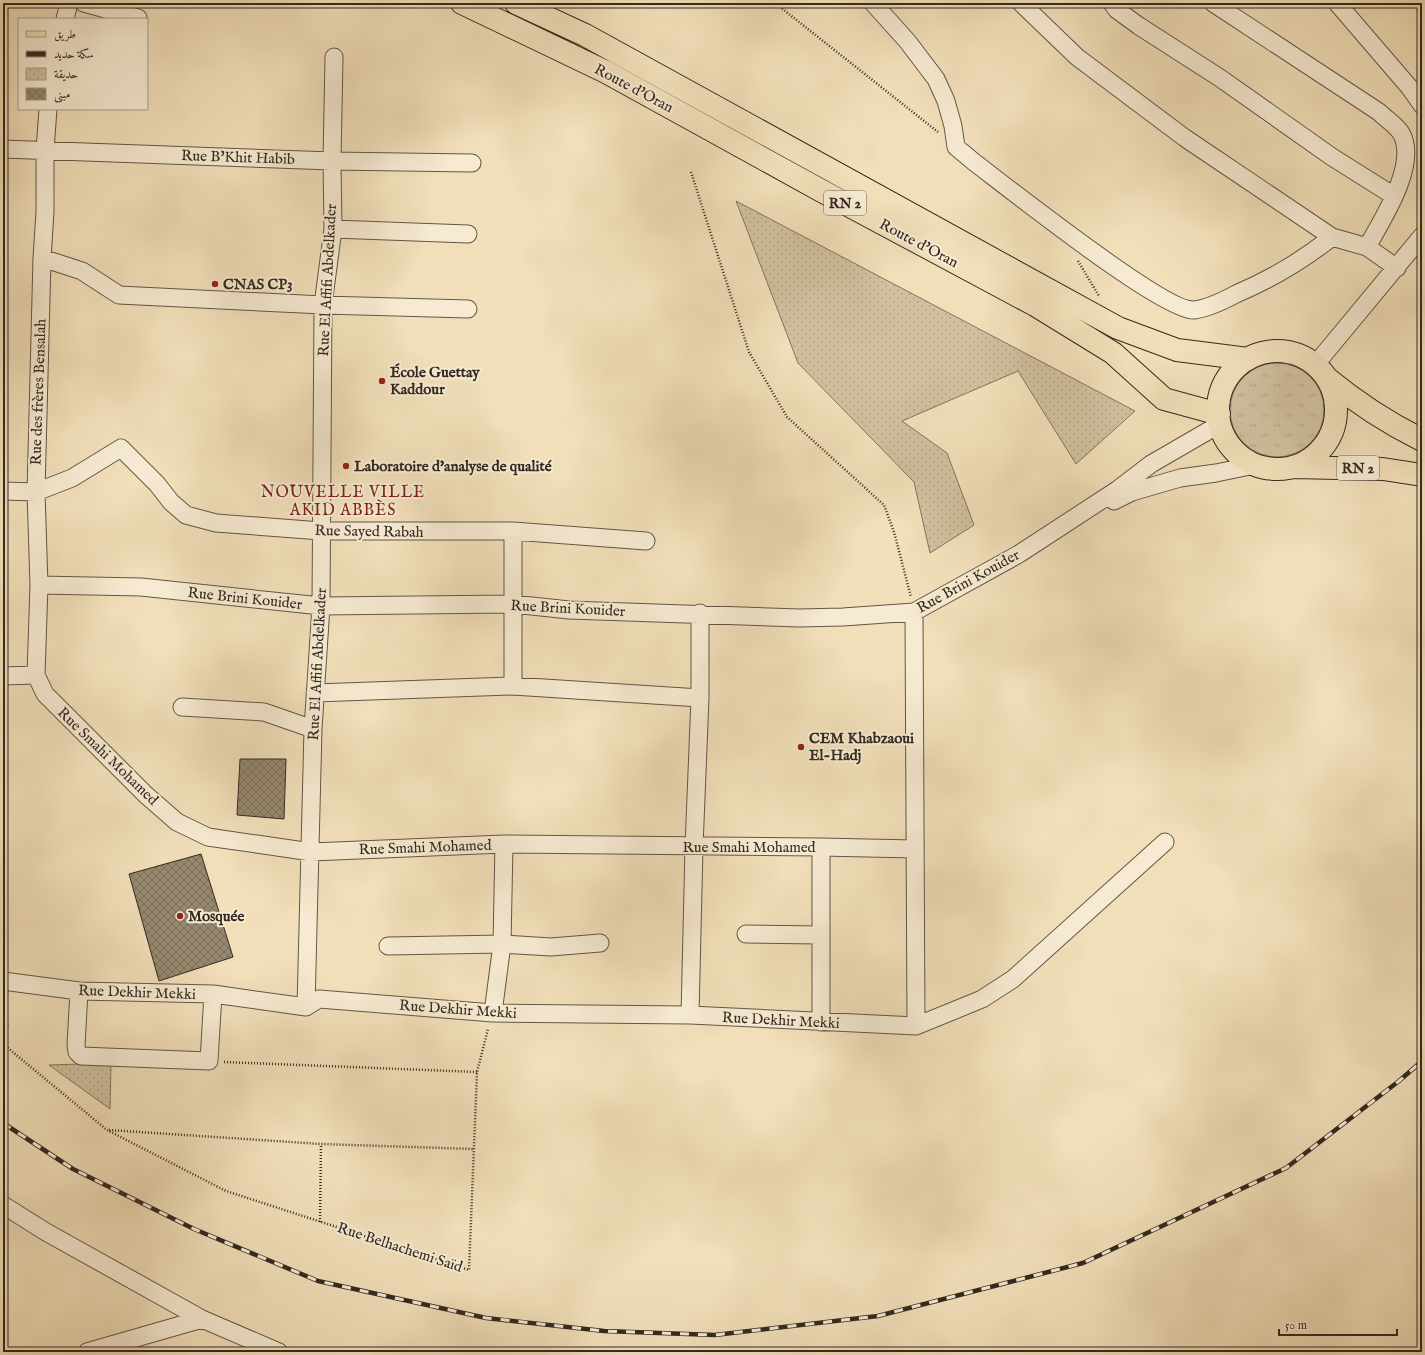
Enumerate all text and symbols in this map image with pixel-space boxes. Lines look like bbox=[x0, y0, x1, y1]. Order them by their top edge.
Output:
legend bbox=[18, 18, 148, 110]
text: طريق bbox=[54, 27, 76, 42]
text: سكة حديد bbox=[54, 47, 94, 62]
street label: Route d'Oran bbox=[591, 60, 677, 117]
text: حديقة bbox=[54, 67, 78, 82]
text: مبنى bbox=[54, 87, 70, 103]
street label: Rue B'Khit Habib bbox=[181, 146, 295, 169]
road number: RN 2 bbox=[824, 191, 866, 215]
street label: Rue El Affifi Abdelkader bbox=[314, 203, 341, 357]
street label: Route d'Oran bbox=[876, 215, 962, 272]
place label: CNAS CP3 bbox=[223, 275, 293, 294]
marker: CNAS CP3 bbox=[210, 279, 220, 289]
street label: Rue des frères Bensalah bbox=[26, 318, 51, 466]
place label: École Guettay Kaddour bbox=[390, 363, 480, 399]
marker: École Guettay Kaddour bbox=[377, 376, 387, 386]
road number: RN 2 bbox=[1337, 456, 1379, 480]
place label: Laboratoire d'analyse de qualité bbox=[354, 457, 552, 476]
marker: Laboratoire d'analyse de qualité bbox=[341, 461, 351, 471]
district label: NOUVELLE VILLE AKID ABBÈS bbox=[261, 483, 425, 521]
street label: Rue Sayed Rabah bbox=[314, 521, 424, 542]
street label: Rue Brini Kouider bbox=[913, 545, 1024, 618]
street label: Rue Brini Kouider bbox=[187, 583, 304, 614]
street label: Rue El Affifi Abdelkader bbox=[304, 587, 331, 741]
street label: Rue Brini Kouider bbox=[510, 596, 626, 621]
street label: Rue Smahi Mohamed bbox=[53, 703, 163, 810]
place label: CEM Khabzaoui El-Hadj bbox=[809, 729, 914, 765]
marker: CEM Khabzaoui El-Hadj bbox=[796, 742, 806, 752]
street label: Rue Smahi Mohamed bbox=[358, 836, 493, 859]
street label: Rue Smahi Mohamed bbox=[682, 838, 817, 857]
place label: Mosquée bbox=[188, 907, 244, 926]
marker: Mosquée bbox=[175, 911, 185, 921]
street label: Rue Dekhir Mekki bbox=[78, 981, 196, 1004]
street label: Rue Dekhir Mekki bbox=[398, 996, 517, 1023]
street label: Rue Dekhir Mekki bbox=[722, 1008, 840, 1033]
street label: Rue Belhachemi Saïd bbox=[335, 1218, 466, 1277]
scale bar bbox=[1279, 1311, 1397, 1337]
text: 50 m bbox=[1285, 1318, 1307, 1333]

